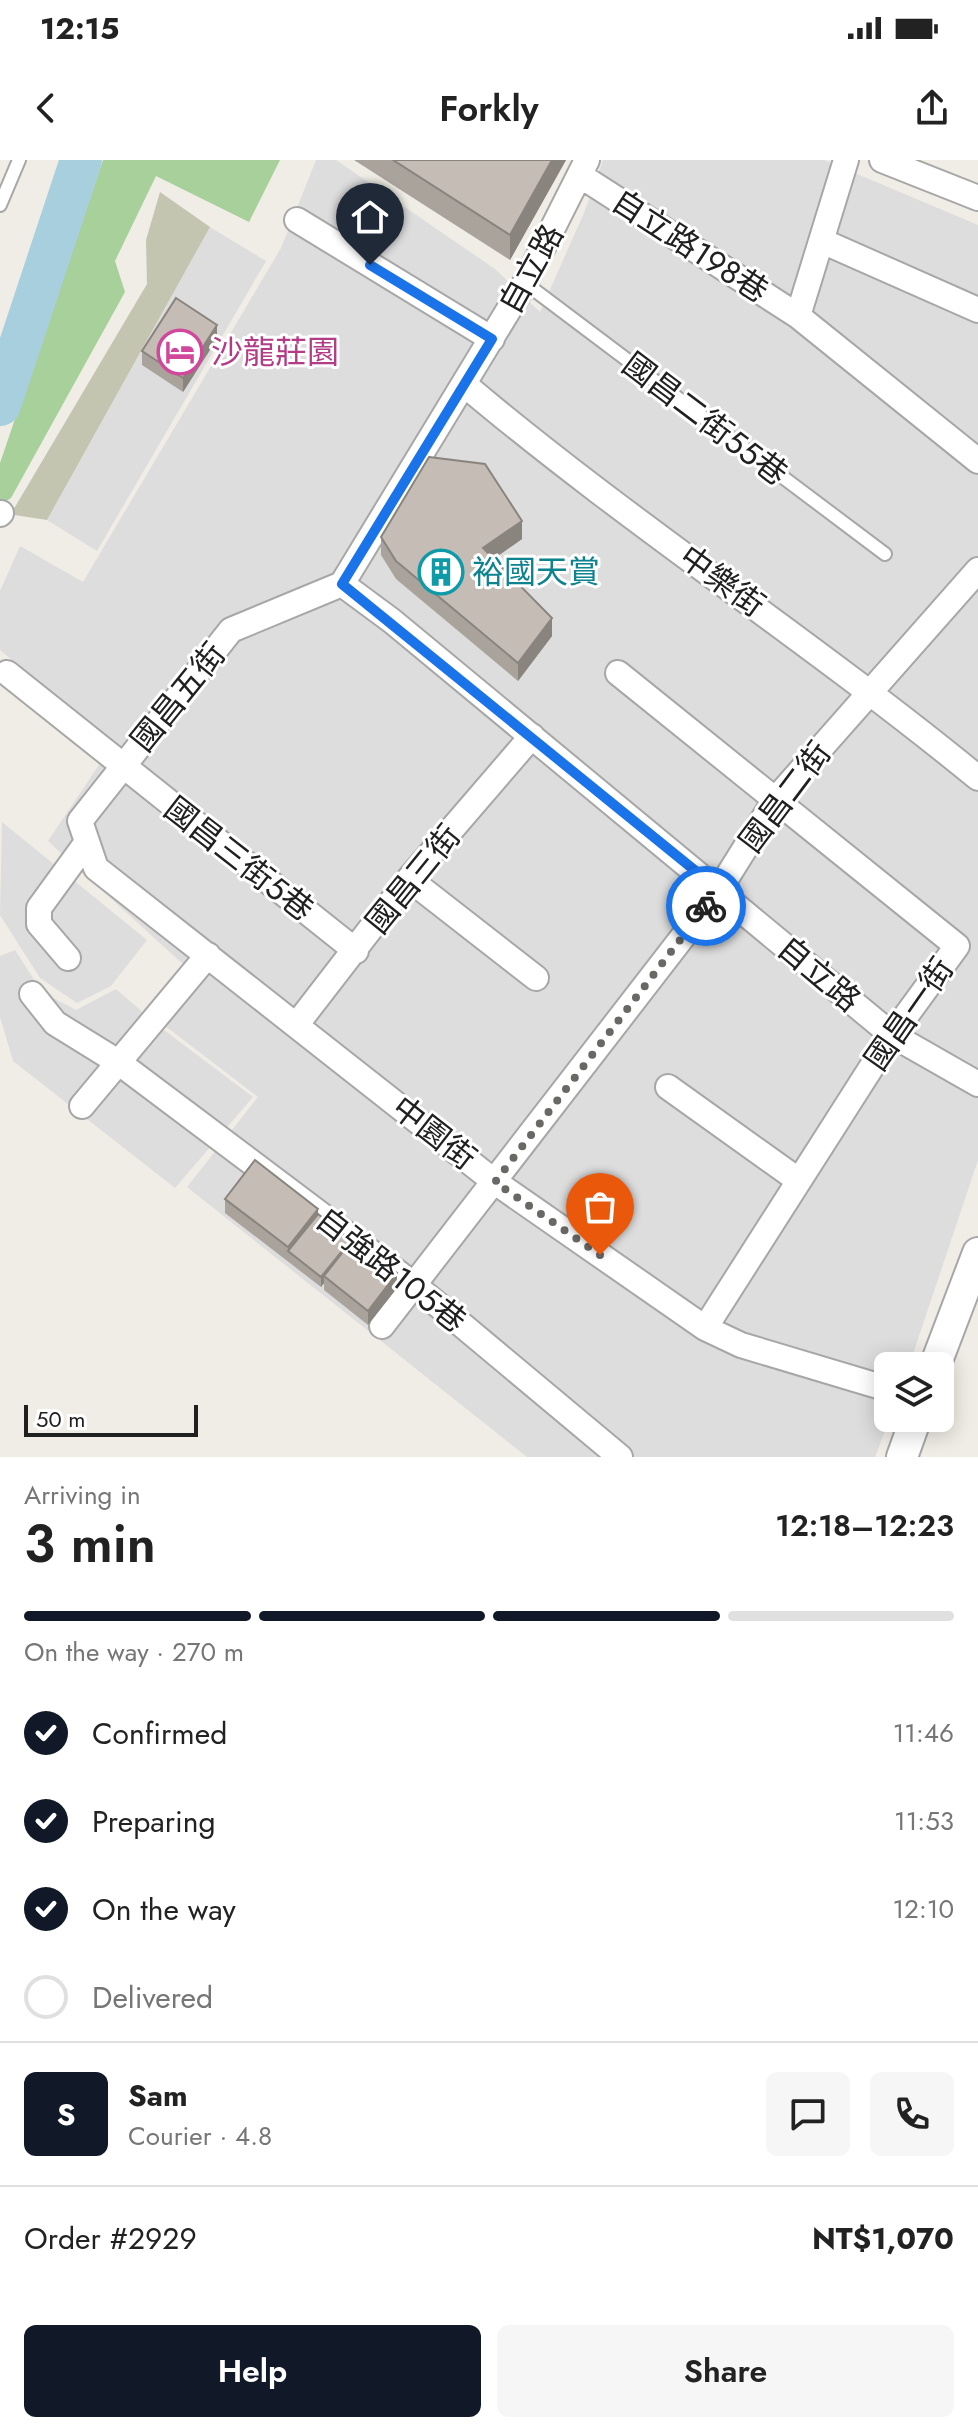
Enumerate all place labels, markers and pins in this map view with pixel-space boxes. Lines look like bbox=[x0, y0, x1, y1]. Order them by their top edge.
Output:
pin bbox=[336, 183, 404, 265]
hotel icon: 沙龍莊園 bbox=[156, 328, 204, 376]
place label: 沙龍莊園 bbox=[211, 329, 339, 375]
building icon: 裕國天賞 bbox=[417, 548, 465, 596]
place label: 裕國天賞 bbox=[472, 549, 600, 595]
pin bbox=[566, 1173, 634, 1255]

